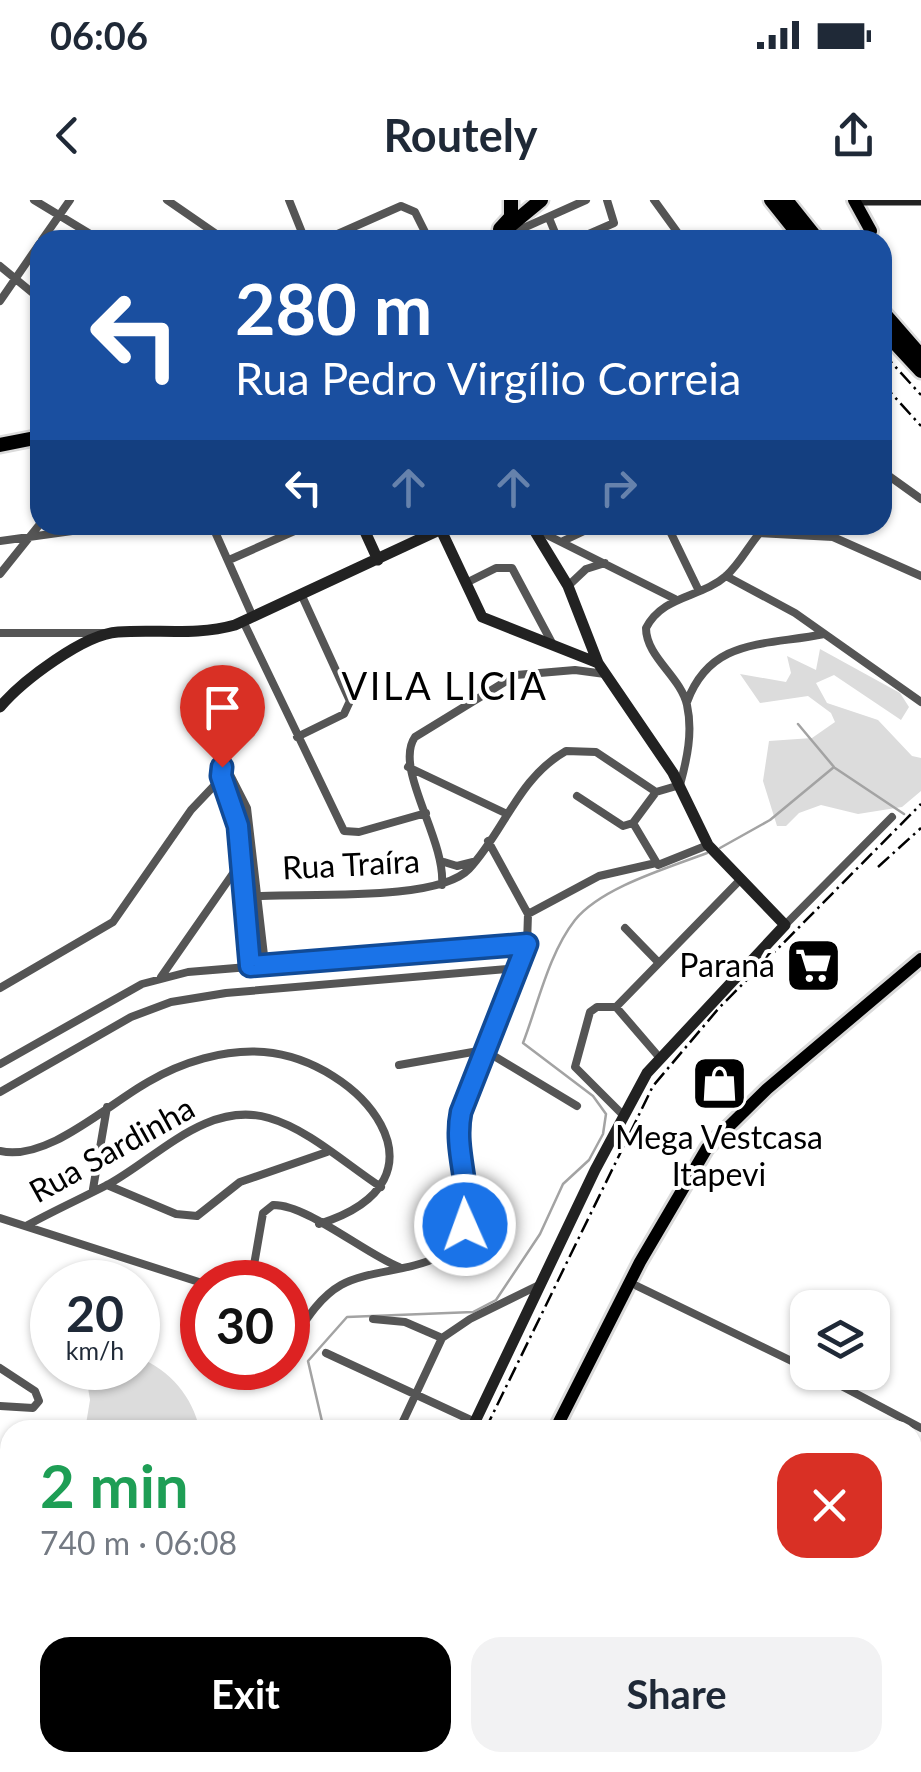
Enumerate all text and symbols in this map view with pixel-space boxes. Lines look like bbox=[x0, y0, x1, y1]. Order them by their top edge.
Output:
text: 06:06 bbox=[50, 12, 148, 58]
icon: back bbox=[40, 108, 95, 163]
text: Routely bbox=[383, 108, 538, 162]
icon: share bbox=[826, 108, 881, 163]
text: 280 m bbox=[235, 266, 432, 350]
icon: left bbox=[70, 270, 200, 400]
text: Rua Pedro Virgílio Correia bbox=[235, 351, 741, 405]
icon: left bbox=[276, 460, 331, 515]
icon: ahead bbox=[381, 460, 436, 515]
icon: ahead bbox=[486, 460, 541, 515]
icon: right bbox=[591, 460, 646, 515]
district label: VILA LICIA bbox=[342, 662, 548, 708]
pin bbox=[180, 665, 265, 768]
icon: arrive bbox=[195, 680, 250, 735]
street label: Rua Traíra bbox=[281, 840, 421, 887]
supermarket icon: Paraná bbox=[784, 936, 844, 996]
place label: Paraná bbox=[679, 945, 775, 984]
shop icon: Mega Vestcasa Itapevi bbox=[689, 1054, 749, 1114]
street label: Rua Sardinha bbox=[22, 1087, 201, 1210]
place label: Mega Vestcasa Itapevi bbox=[615, 1117, 823, 1193]
position arrow bbox=[413, 1173, 517, 1277]
speed limit sign: 30 bbox=[180, 1260, 310, 1390]
text: 20 bbox=[66, 1283, 124, 1343]
map controls bbox=[790, 1290, 890, 1390]
button: layers bbox=[790, 1290, 890, 1390]
text: km/h bbox=[66, 1335, 124, 1365]
text: 2 min bbox=[40, 1449, 189, 1521]
button: close bbox=[777, 1453, 882, 1558]
text: 740 m · 06:08 bbox=[40, 1523, 237, 1562]
button: Exit bbox=[40, 1637, 451, 1752]
button: Share bbox=[471, 1637, 882, 1752]

